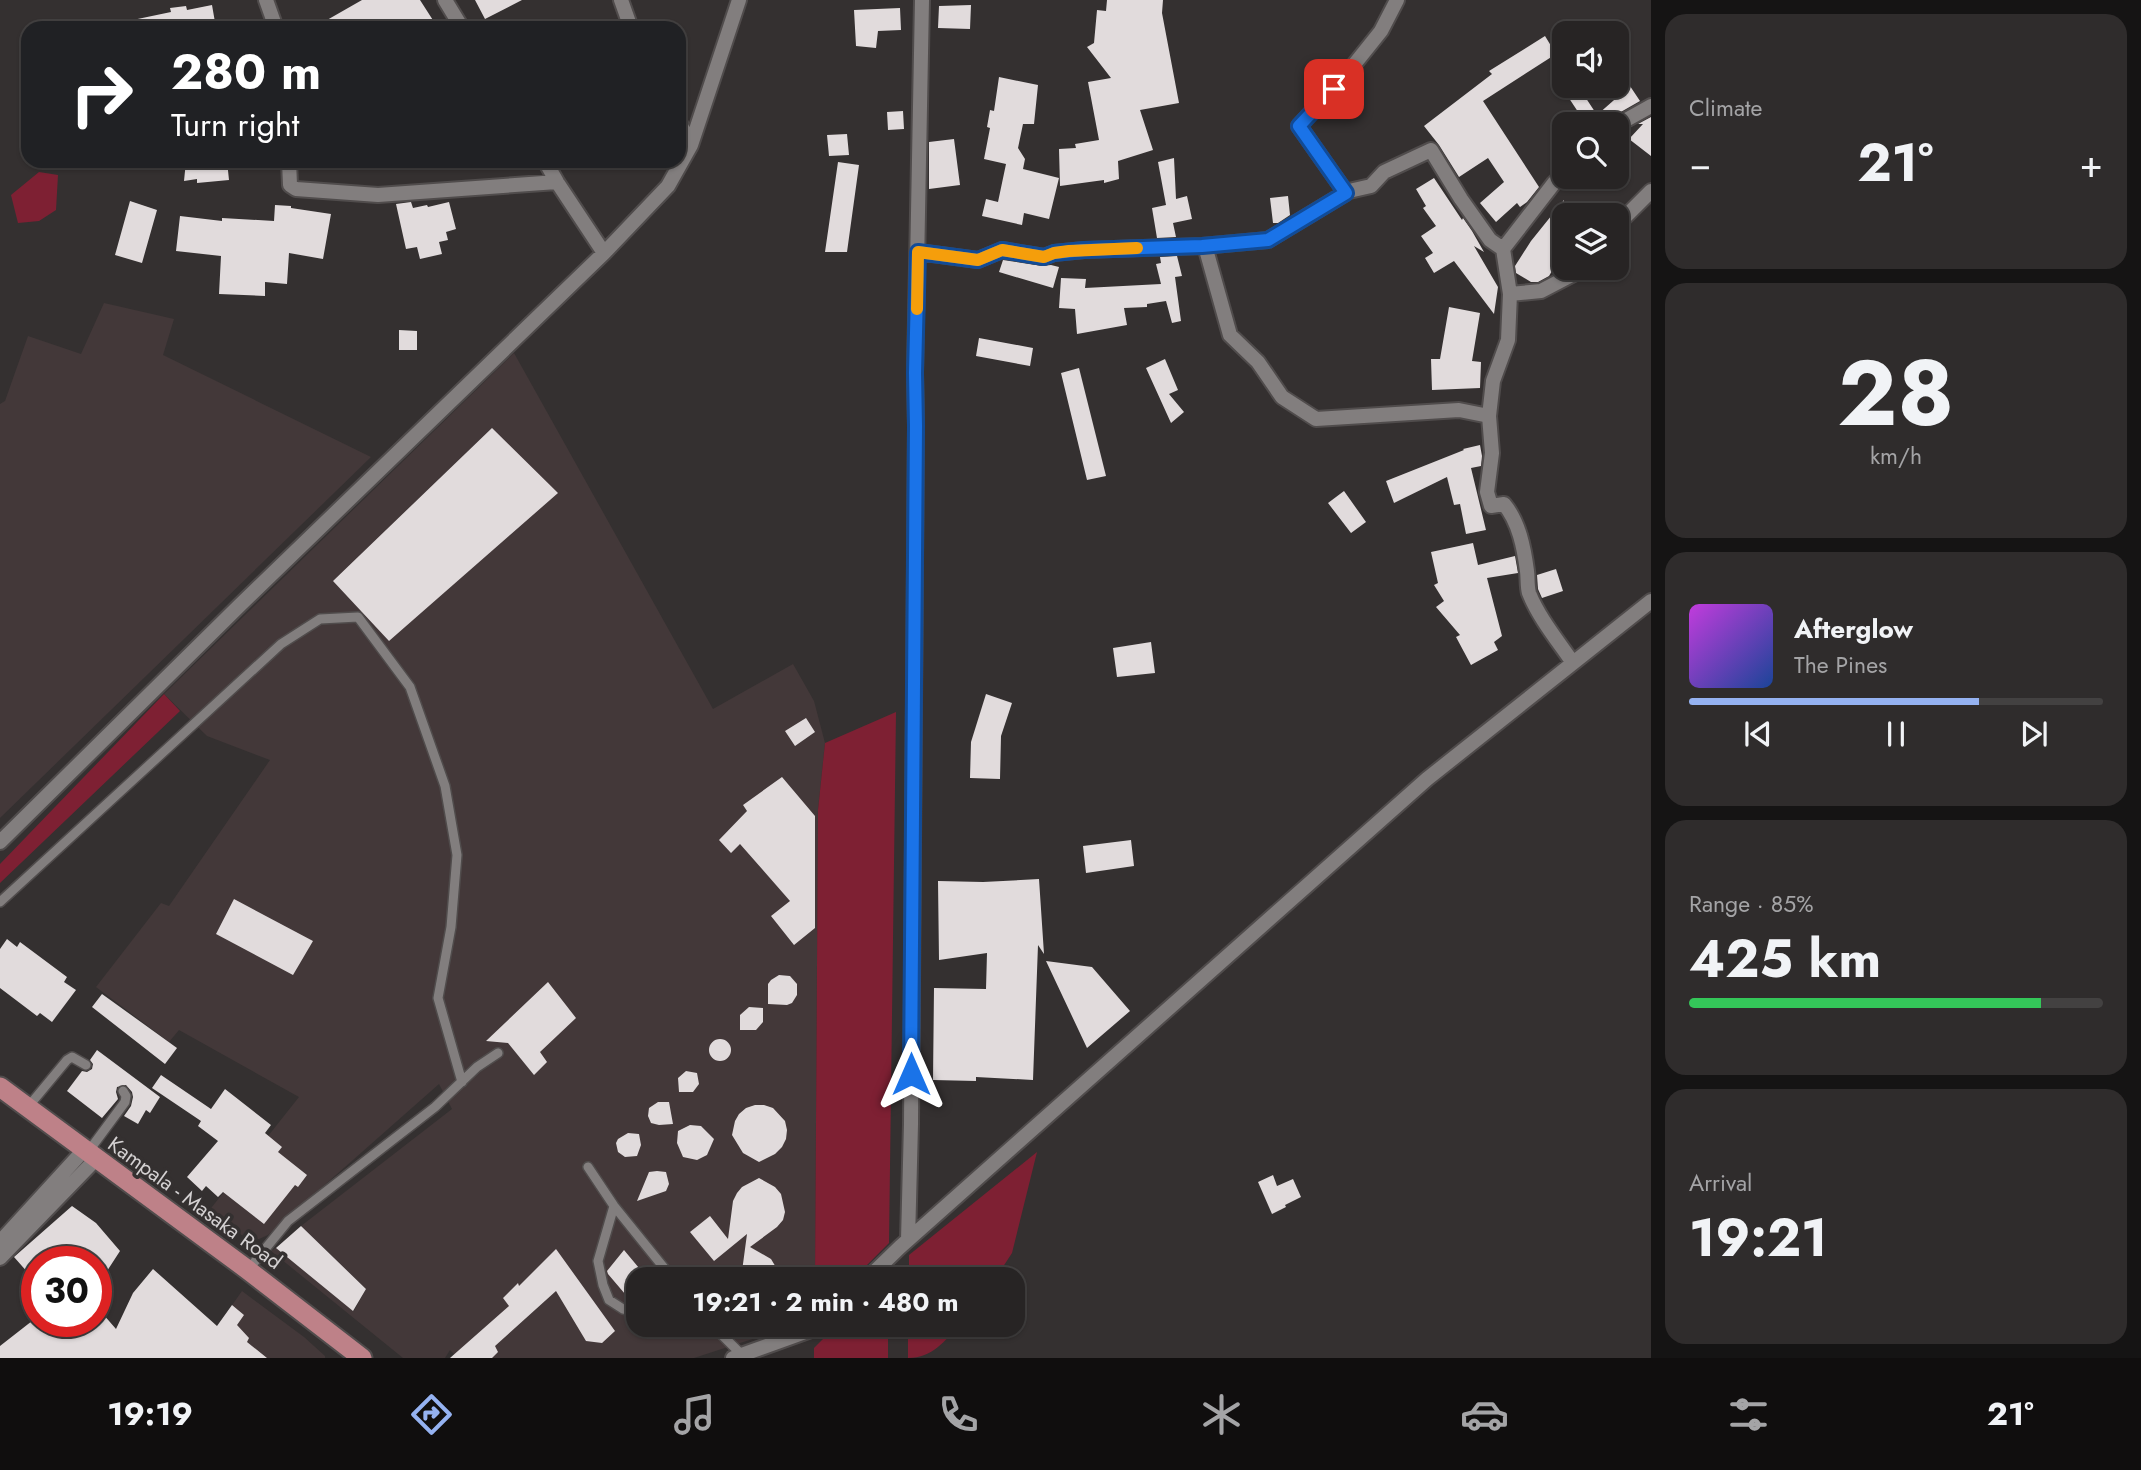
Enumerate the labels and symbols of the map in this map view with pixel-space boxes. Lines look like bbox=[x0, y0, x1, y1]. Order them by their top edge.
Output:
pin bbox=[1304, 59, 1364, 119]
position arrow bbox=[874, 1037, 948, 1111]
street label: Kampala - Masaka Road bbox=[102, 1129, 288, 1277]
speed limit sign: 30 bbox=[21, 1246, 112, 1337]

